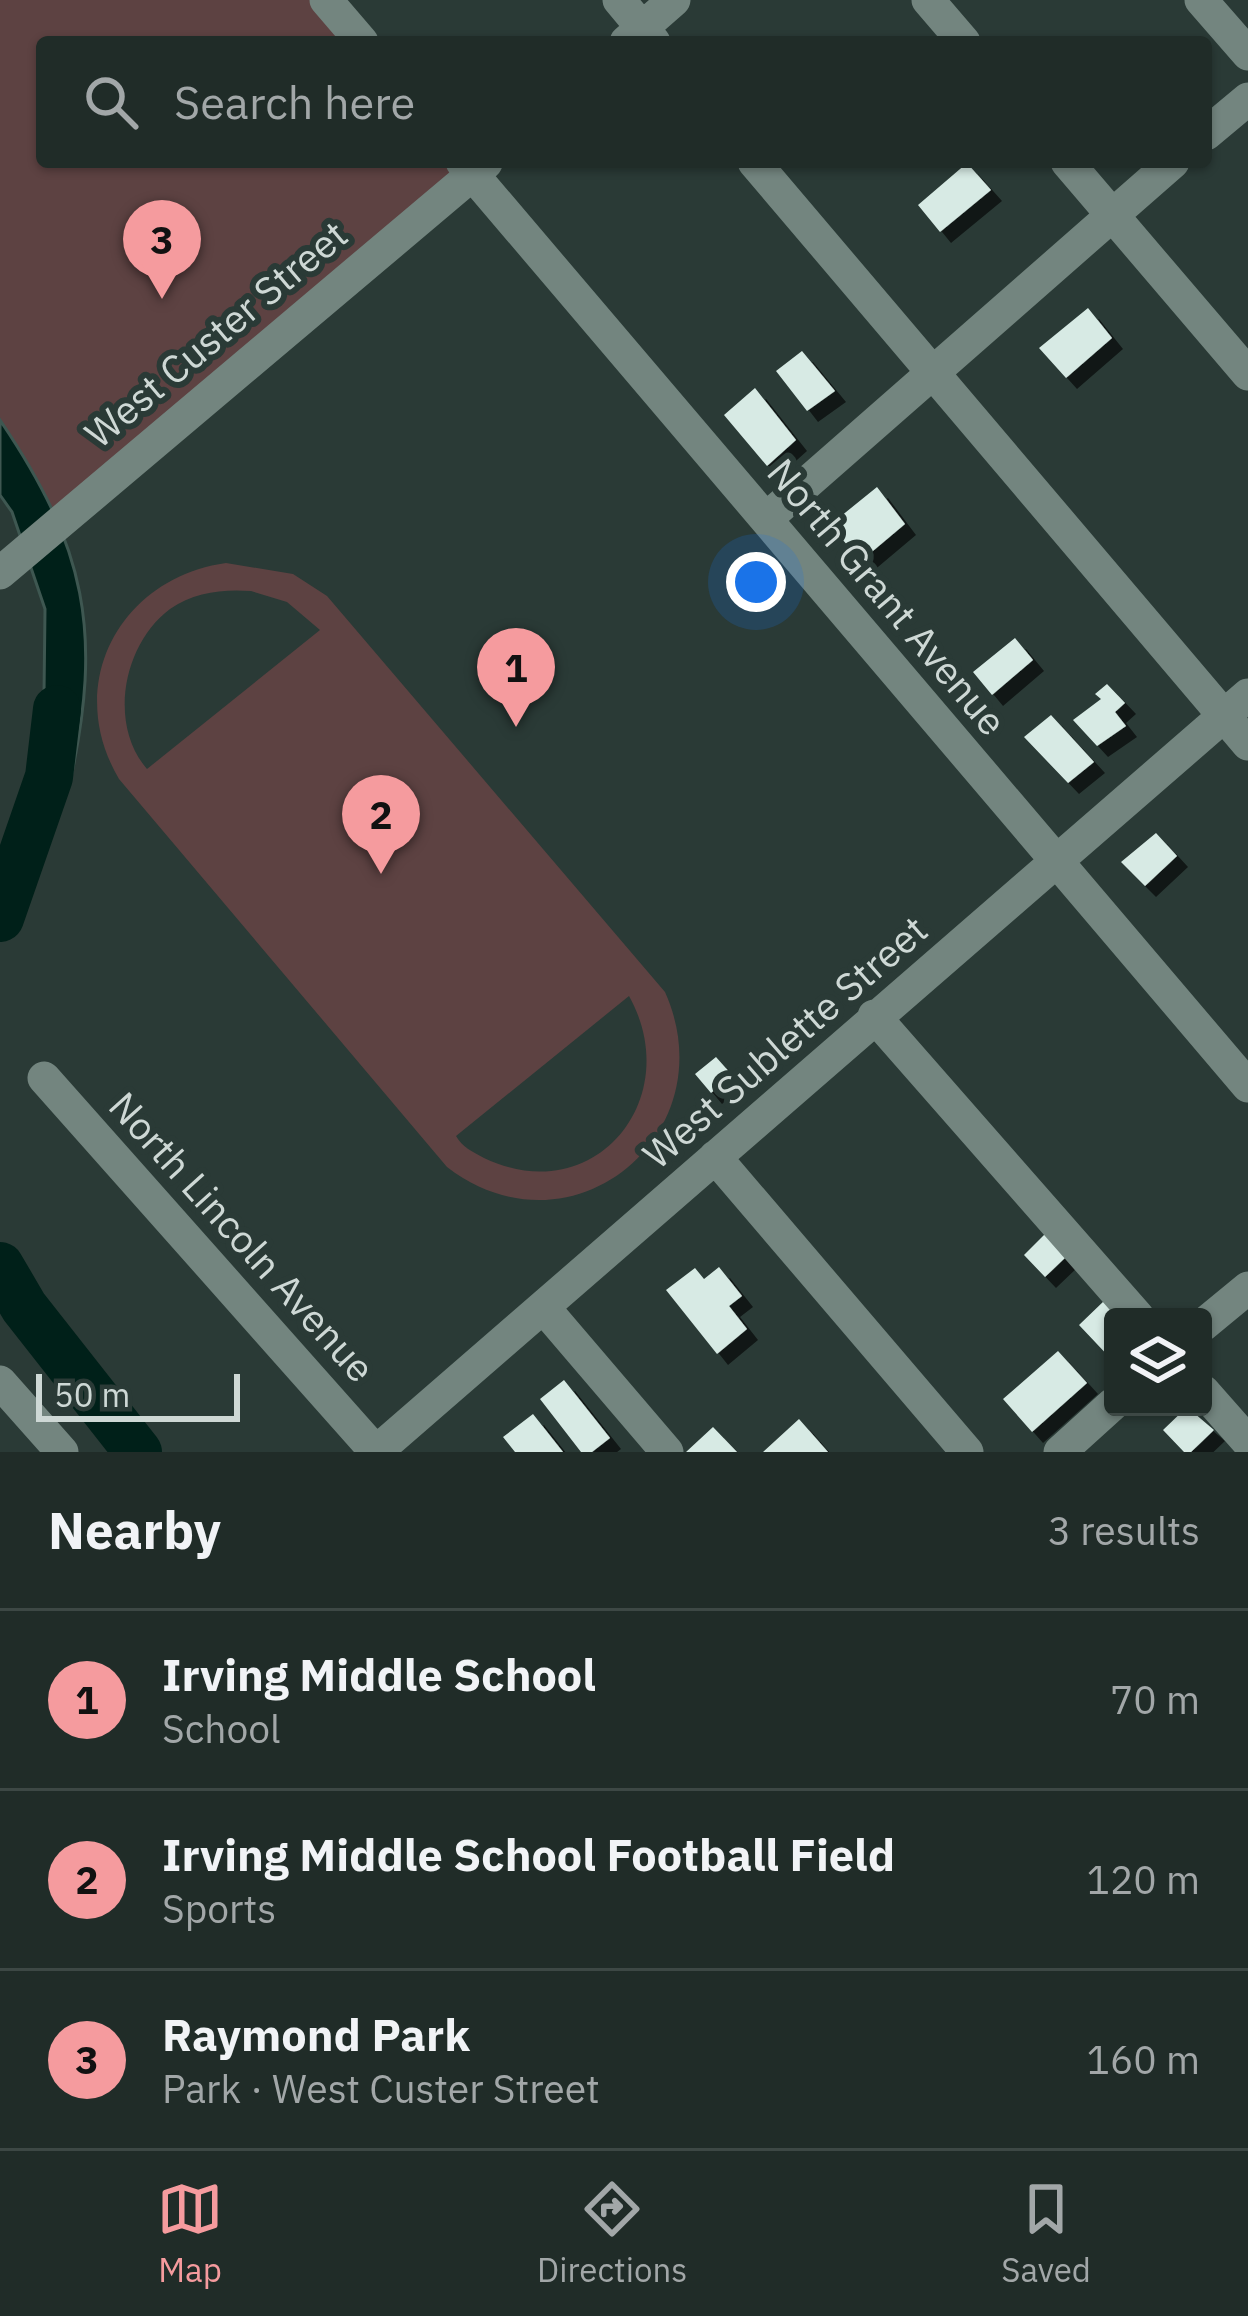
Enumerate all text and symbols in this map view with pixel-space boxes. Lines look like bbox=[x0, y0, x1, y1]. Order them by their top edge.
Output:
search box bbox=[36, 36, 1212, 168]
icon: search bbox=[78, 69, 144, 135]
text: Search here bbox=[174, 73, 415, 131]
pin: 3 bbox=[123, 200, 201, 299]
street label: West Custer Street bbox=[74, 209, 358, 458]
street label: North Grant Avenue bbox=[757, 448, 1018, 746]
your location bbox=[726, 552, 786, 612]
pin: 1 bbox=[477, 628, 555, 727]
pin: 2 bbox=[342, 775, 420, 874]
street label: West Sublette Street bbox=[632, 904, 938, 1179]
street label: North Lincoln Avenue bbox=[98, 1081, 386, 1393]
map controls bbox=[1104, 1308, 1212, 1416]
button: layers bbox=[1104, 1308, 1212, 1416]
scale bar bbox=[36, 1368, 240, 1421]
text: 50 m bbox=[54, 1373, 130, 1416]
text: Nearby bbox=[48, 1497, 221, 1563]
text: 3 results bbox=[1048, 1505, 1200, 1556]
text: Irving Middle School bbox=[162, 1645, 596, 1703]
text: 1 bbox=[75, 1674, 99, 1725]
text: 70 m bbox=[1110, 1674, 1200, 1725]
text: School bbox=[162, 1703, 281, 1754]
text: Irving Middle School Football Field bbox=[162, 1825, 895, 1883]
text: 2 bbox=[75, 1854, 99, 1905]
text: 120 m bbox=[1087, 1854, 1200, 1905]
text: Sports bbox=[162, 1883, 276, 1934]
text: Raymond Park bbox=[162, 2005, 470, 2063]
text: 3 bbox=[75, 2034, 99, 2085]
text: 160 m bbox=[1087, 2034, 1200, 2085]
text: Park · West Custer Street bbox=[162, 2063, 600, 2114]
tab: Map bbox=[157, 2176, 223, 2291]
tab: Directions bbox=[537, 2176, 687, 2291]
tab: Saved bbox=[1001, 2176, 1091, 2291]

